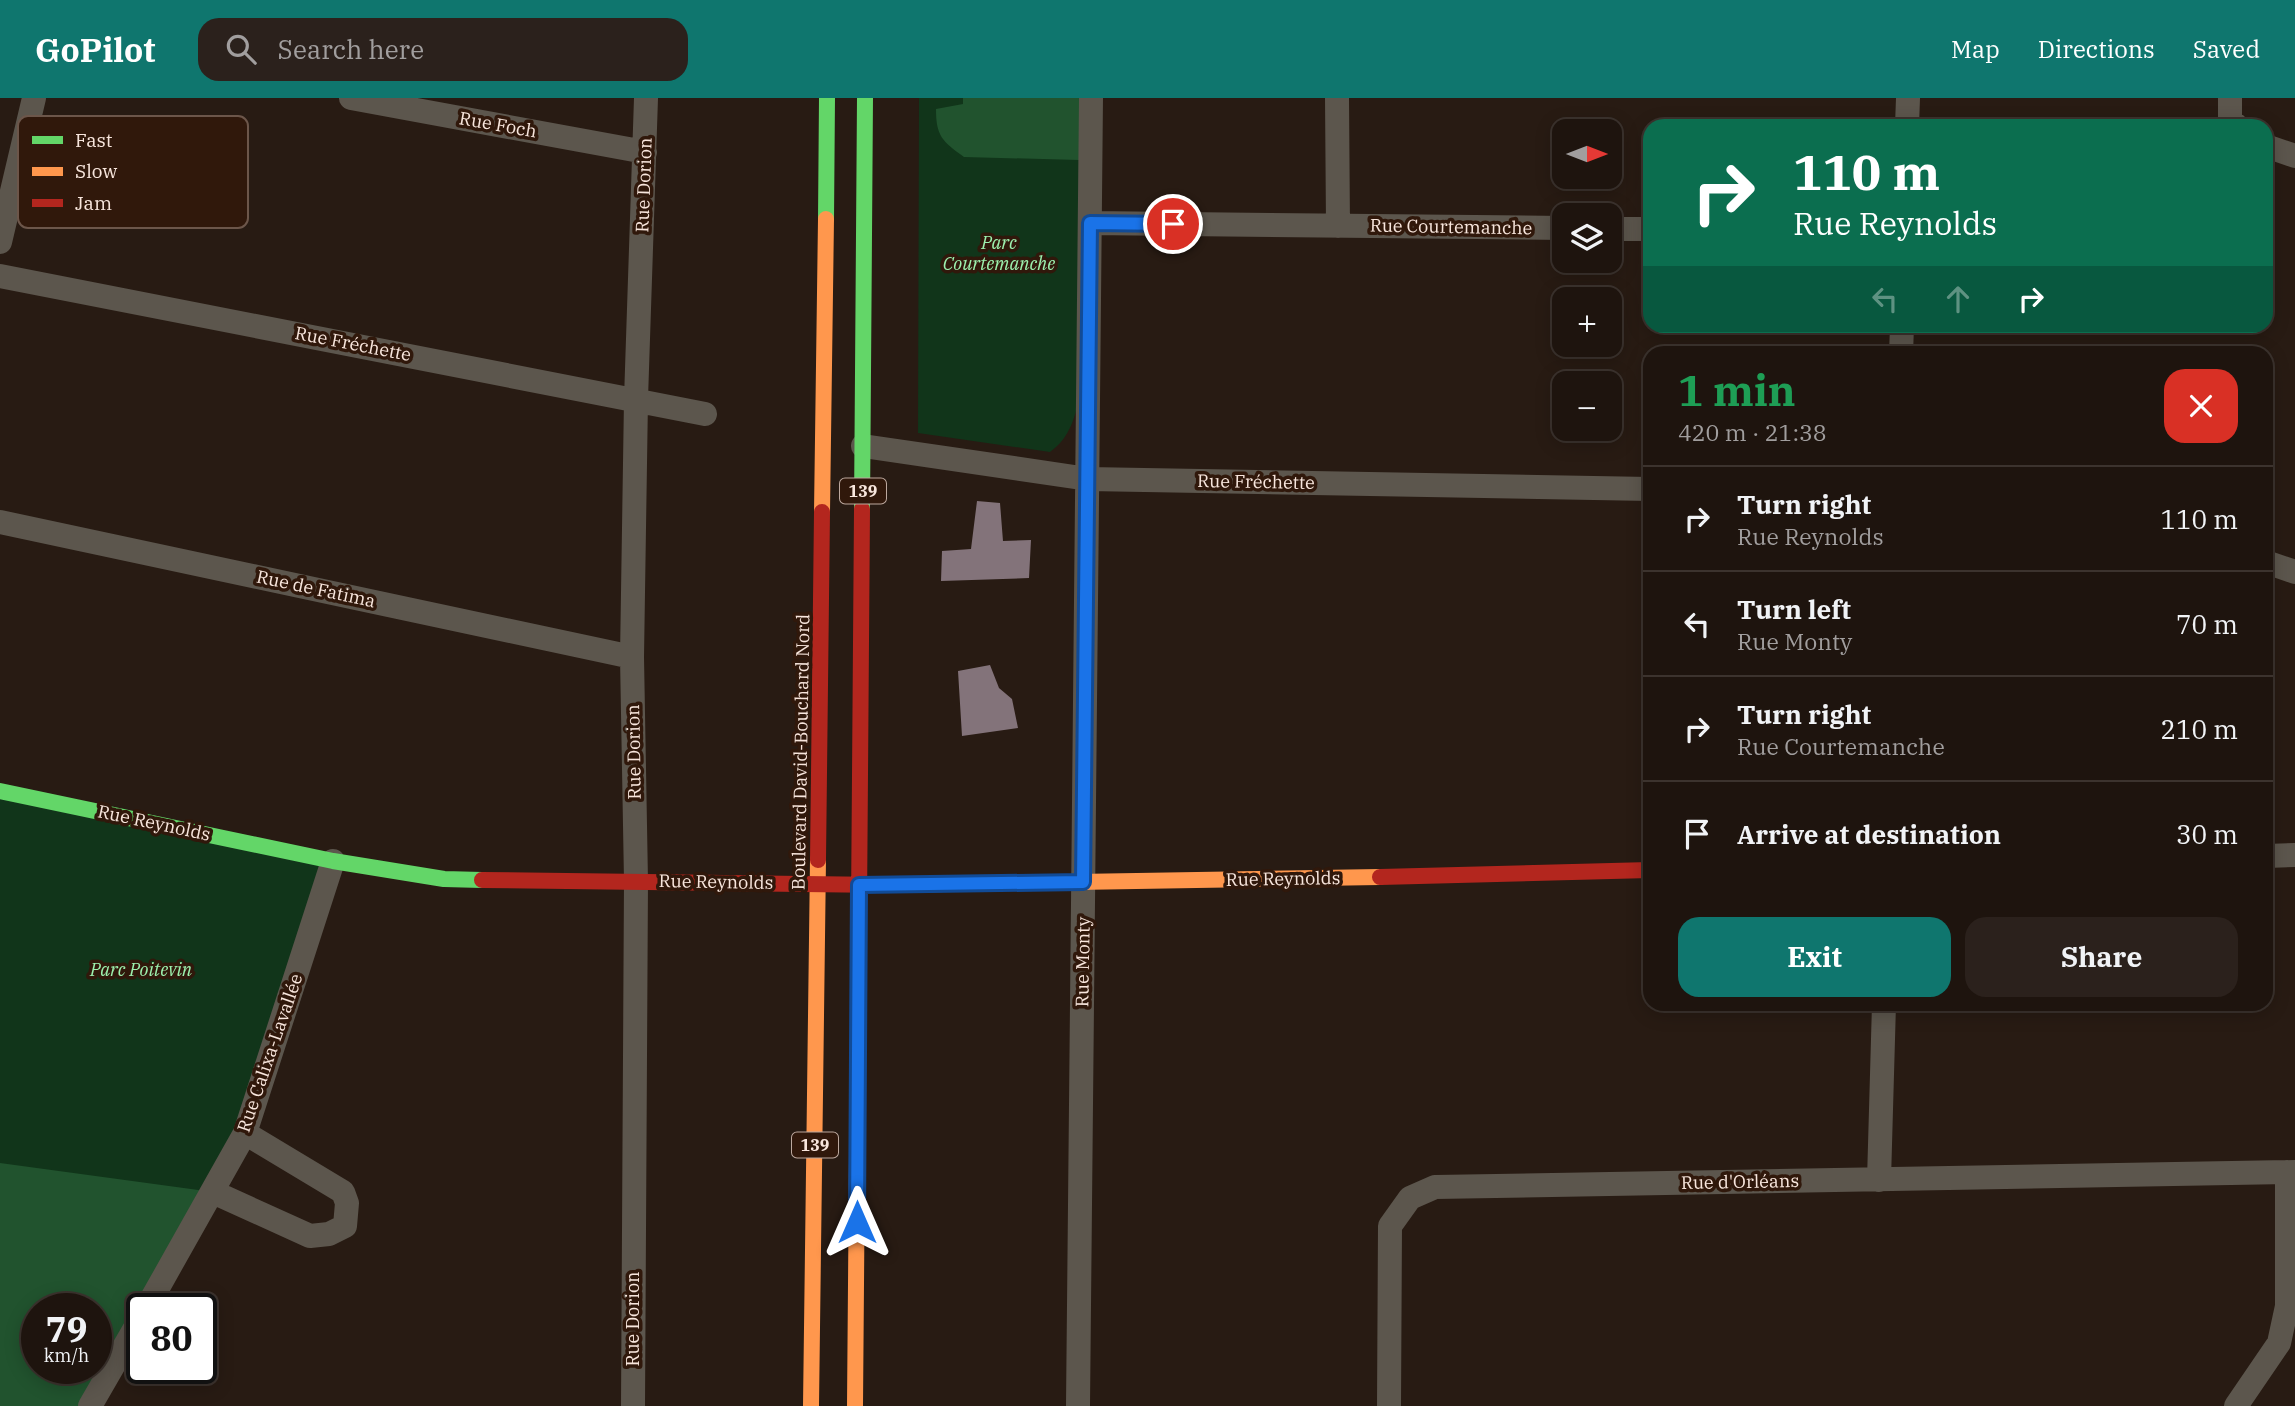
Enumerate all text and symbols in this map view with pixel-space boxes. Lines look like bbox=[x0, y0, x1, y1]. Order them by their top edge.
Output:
search box bbox=[198, 18, 688, 81]
text: GoPilot bbox=[35, 28, 156, 71]
icon: search bbox=[222, 30, 260, 68]
text: Search here bbox=[278, 32, 424, 66]
text: Map bbox=[1951, 33, 2000, 65]
text: Directions bbox=[2038, 33, 2155, 65]
text: Saved bbox=[2193, 33, 2260, 65]
street label: Rue Foch bbox=[457, 106, 539, 143]
legend bbox=[18, 116, 248, 228]
north arrow bbox=[1552, 119, 1622, 189]
map controls bbox=[1552, 119, 1622, 441]
text: Fast bbox=[75, 128, 113, 152]
street label: Rue Dorion bbox=[630, 137, 657, 233]
text: 110 m bbox=[1793, 140, 1940, 203]
icon: right bbox=[1678, 147, 1769, 238]
text: Slow bbox=[75, 159, 117, 183]
text: Jam bbox=[75, 191, 112, 215]
pin bbox=[1143, 194, 1203, 254]
text: Rue Reynolds bbox=[1793, 202, 1997, 244]
button: layers bbox=[1552, 203, 1622, 273]
icon: arrive bbox=[1154, 205, 1192, 243]
street label: Rue Courtemanche bbox=[1370, 214, 1532, 239]
park label: Parc Courtemanche bbox=[943, 231, 1055, 275]
icon: left bbox=[1866, 280, 1904, 318]
icon: ahead bbox=[1939, 280, 1977, 318]
icon: right bbox=[2012, 280, 2050, 318]
button: + bbox=[1552, 287, 1622, 357]
street label: Rue Fréchette bbox=[293, 321, 413, 366]
text: 1 min bbox=[1678, 363, 1796, 418]
button: close bbox=[2164, 369, 2238, 443]
button: − bbox=[1552, 371, 1622, 441]
text: 420 m · 21:38 bbox=[1678, 417, 1827, 447]
street label: Rue Fréchette bbox=[1197, 469, 1315, 494]
road number: 139 bbox=[840, 478, 886, 504]
text: Turn right bbox=[1737, 487, 1871, 521]
icon: right bbox=[1678, 500, 1716, 538]
text: 110 m bbox=[2160, 502, 2238, 536]
text: Rue Reynolds bbox=[1737, 521, 1884, 551]
street label: Rue de Fatima bbox=[255, 565, 378, 612]
text: Turn left bbox=[1737, 592, 1851, 626]
icon: left bbox=[1678, 605, 1716, 643]
text: 70 m bbox=[2176, 607, 2238, 641]
street label: Boulevard David-Bouchard Nord bbox=[787, 614, 814, 890]
text: Rue Monty bbox=[1737, 626, 1852, 656]
text: Turn right bbox=[1737, 697, 1871, 731]
street label: Rue Dorion bbox=[621, 704, 646, 800]
icon: right bbox=[1678, 710, 1716, 748]
text: 210 m bbox=[2160, 712, 2238, 746]
text: Rue Courtemanche bbox=[1737, 731, 1945, 761]
street label: Rue Reynolds bbox=[96, 799, 213, 846]
icon: arrive bbox=[1678, 815, 1716, 853]
text: Arrive at destination bbox=[1737, 817, 2001, 851]
text: 30 m bbox=[2176, 817, 2238, 851]
street label: Rue Reynolds bbox=[1225, 866, 1341, 891]
street label: Rue Reynolds bbox=[658, 869, 774, 894]
street label: Rue Monty bbox=[1070, 916, 1095, 1007]
button: Exit bbox=[1678, 917, 1951, 997]
button: Share bbox=[1965, 917, 2238, 997]
park label: Parc Poitevin bbox=[89, 958, 193, 981]
street label: Rue Calixa-Lavallée bbox=[232, 971, 307, 1135]
road number: 139 bbox=[792, 1133, 838, 1158]
street label: Rue d'Orléans bbox=[1681, 1169, 1799, 1194]
position arrow bbox=[820, 1185, 894, 1259]
street label: Rue Dorion bbox=[621, 1271, 644, 1367]
speed limit sign: 80 bbox=[126, 1293, 217, 1384]
text: 79 bbox=[45, 1306, 88, 1352]
text: km/h bbox=[44, 1344, 89, 1367]

